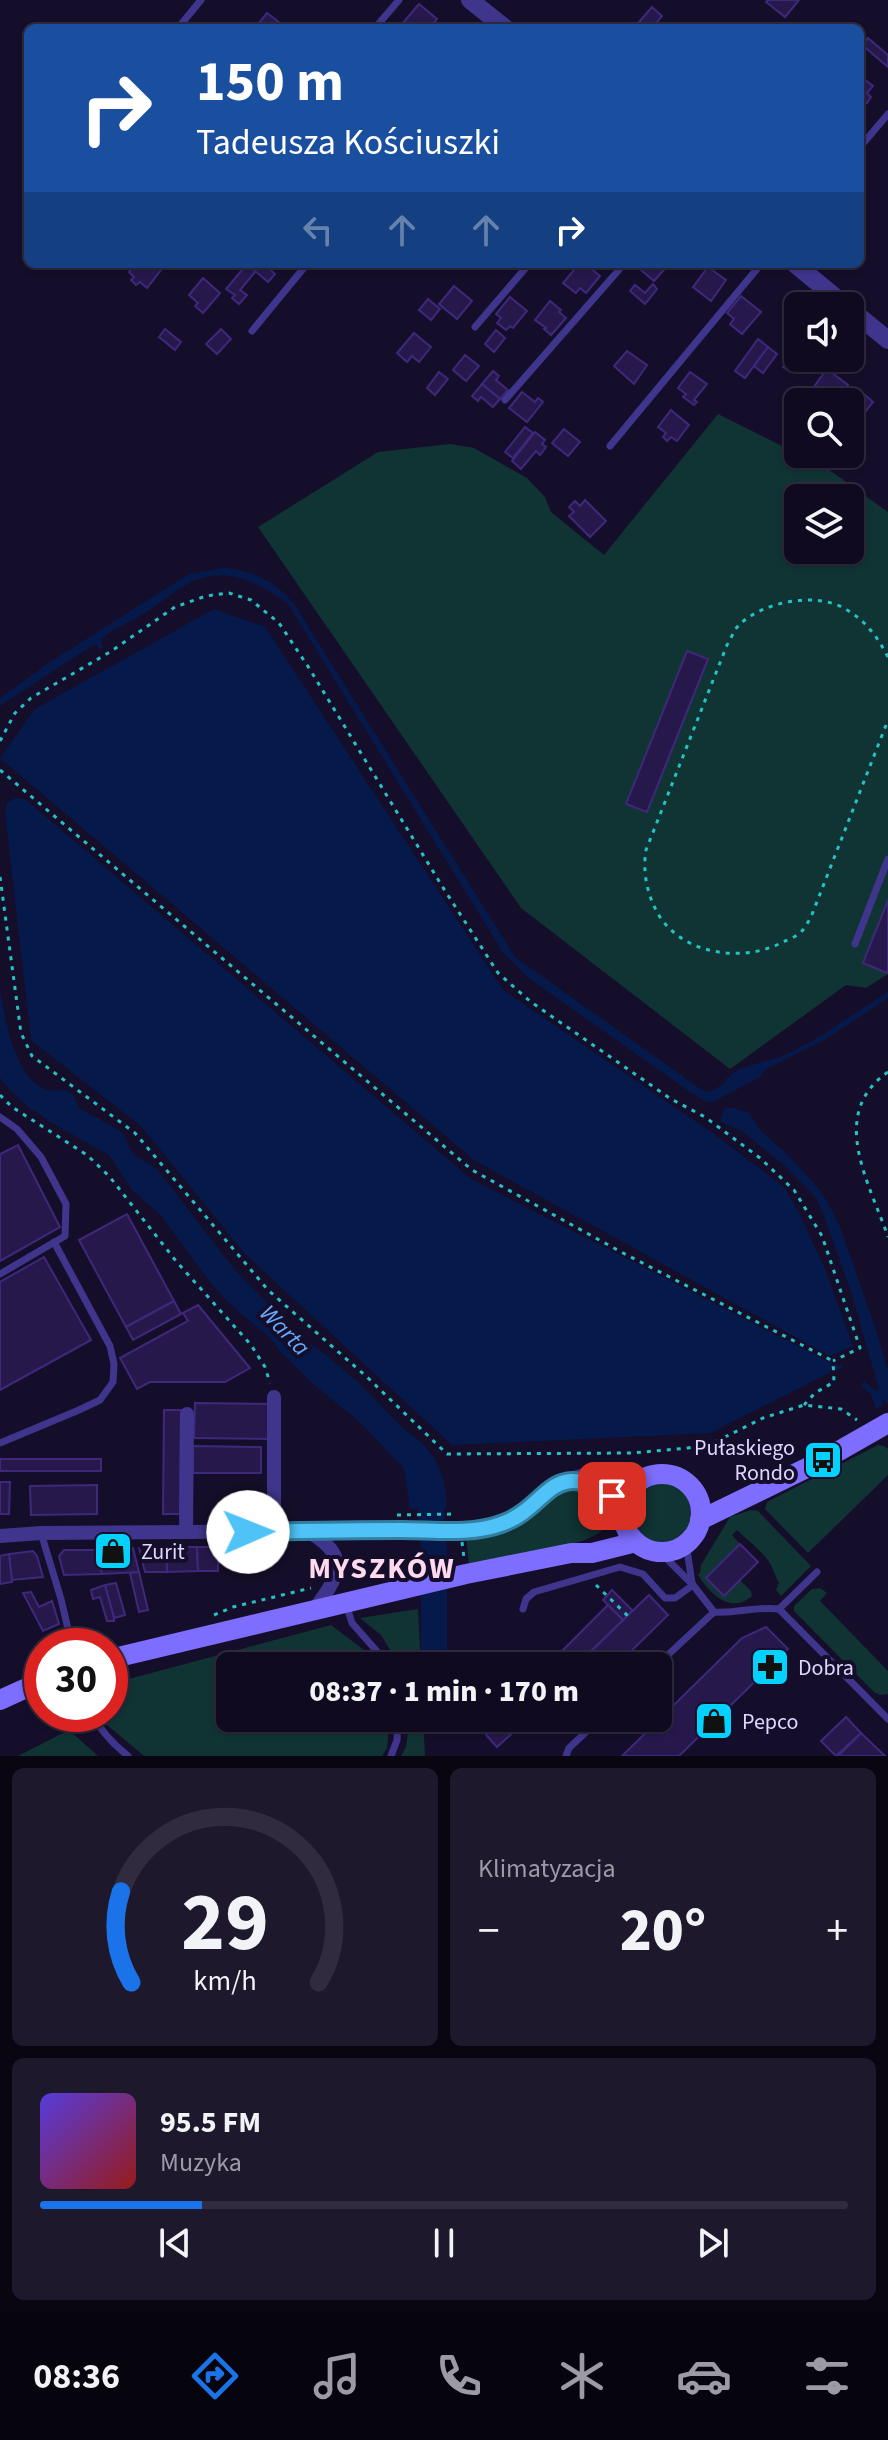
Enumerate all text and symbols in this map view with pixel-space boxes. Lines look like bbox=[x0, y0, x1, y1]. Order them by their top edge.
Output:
text: 150 m bbox=[196, 43, 344, 122]
icon: right bbox=[64, 56, 168, 160]
text: Tadeusza Kościuszki bbox=[196, 117, 500, 168]
icon: left bbox=[296, 208, 340, 252]
icon: ahead bbox=[380, 208, 424, 252]
icon: ahead bbox=[464, 208, 508, 252]
icon: right bbox=[548, 208, 592, 252]
map controls bbox=[784, 292, 864, 564]
button: sound bbox=[784, 292, 864, 372]
button: search bbox=[784, 388, 864, 468]
button: layers bbox=[784, 484, 864, 564]
water label: Warta bbox=[251, 1297, 318, 1364]
place label: Pułaskiego Rondo bbox=[694, 1432, 795, 1489]
bus stop icon: Pułaskiego Rondo bbox=[802, 1439, 844, 1481]
pin bbox=[578, 1462, 646, 1530]
icon: arrive bbox=[590, 1474, 634, 1518]
position arrow bbox=[206, 1490, 290, 1574]
shop icon: Zurit bbox=[92, 1530, 134, 1572]
place label: Zurit bbox=[141, 1536, 185, 1568]
district label: MYSZKÓW bbox=[308, 1547, 456, 1590]
speed limit sign: 30 bbox=[24, 1628, 128, 1732]
pharmacy icon: Dobra bbox=[749, 1646, 791, 1688]
place label: Dobra bbox=[798, 1652, 854, 1684]
text: 08:37 · 1 min · 170 m bbox=[309, 1670, 579, 1713]
shop icon: Pepco bbox=[693, 1700, 735, 1742]
place label: Pepco bbox=[742, 1706, 799, 1738]
text: Klimatyzacja bbox=[478, 1850, 616, 1887]
text: 29 bbox=[181, 1864, 269, 1982]
text: 20° bbox=[620, 1889, 706, 1974]
text: − bbox=[478, 1900, 500, 1963]
text: + bbox=[826, 1900, 848, 1963]
text: km/h bbox=[193, 1961, 257, 2001]
text: 95.5 FM bbox=[160, 2101, 261, 2144]
text: Muzyka bbox=[160, 2144, 242, 2181]
icon: previous bbox=[153, 2221, 197, 2265]
icon: pause bbox=[422, 2221, 466, 2265]
icon: next bbox=[691, 2221, 735, 2265]
icon: directions bbox=[187, 2348, 243, 2404]
icon: music bbox=[309, 2348, 365, 2404]
icon: phone bbox=[431, 2348, 487, 2404]
icon: climate bbox=[554, 2348, 610, 2404]
icon: car bbox=[676, 2348, 732, 2404]
icon: filters bbox=[799, 2348, 855, 2404]
text: 08:36 bbox=[33, 2351, 120, 2402]

